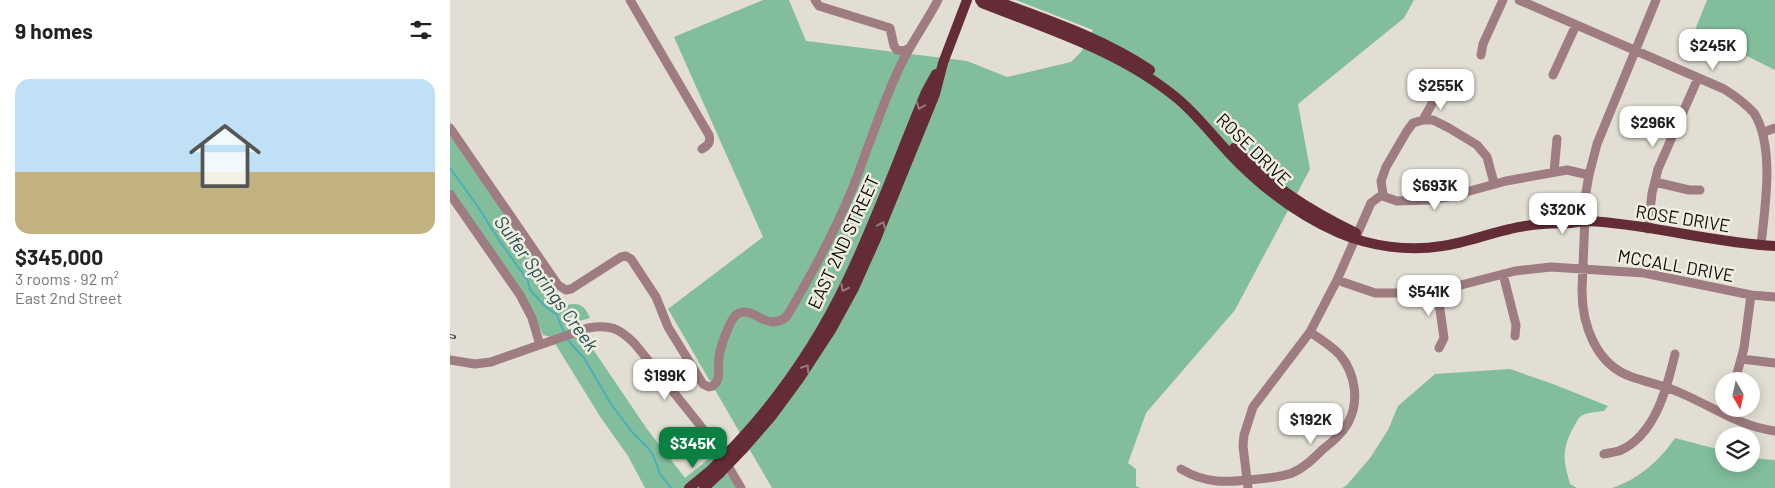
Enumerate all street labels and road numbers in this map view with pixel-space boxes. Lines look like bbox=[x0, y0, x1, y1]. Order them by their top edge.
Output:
street label: ROSE DRIVE bbox=[1212, 108, 1296, 190]
street label: EAST 2ND STREET bbox=[802, 172, 884, 312]
street label: ROSE DRIVE bbox=[1634, 200, 1732, 236]
street label: MCCALL DRIVE bbox=[1616, 244, 1736, 286]

